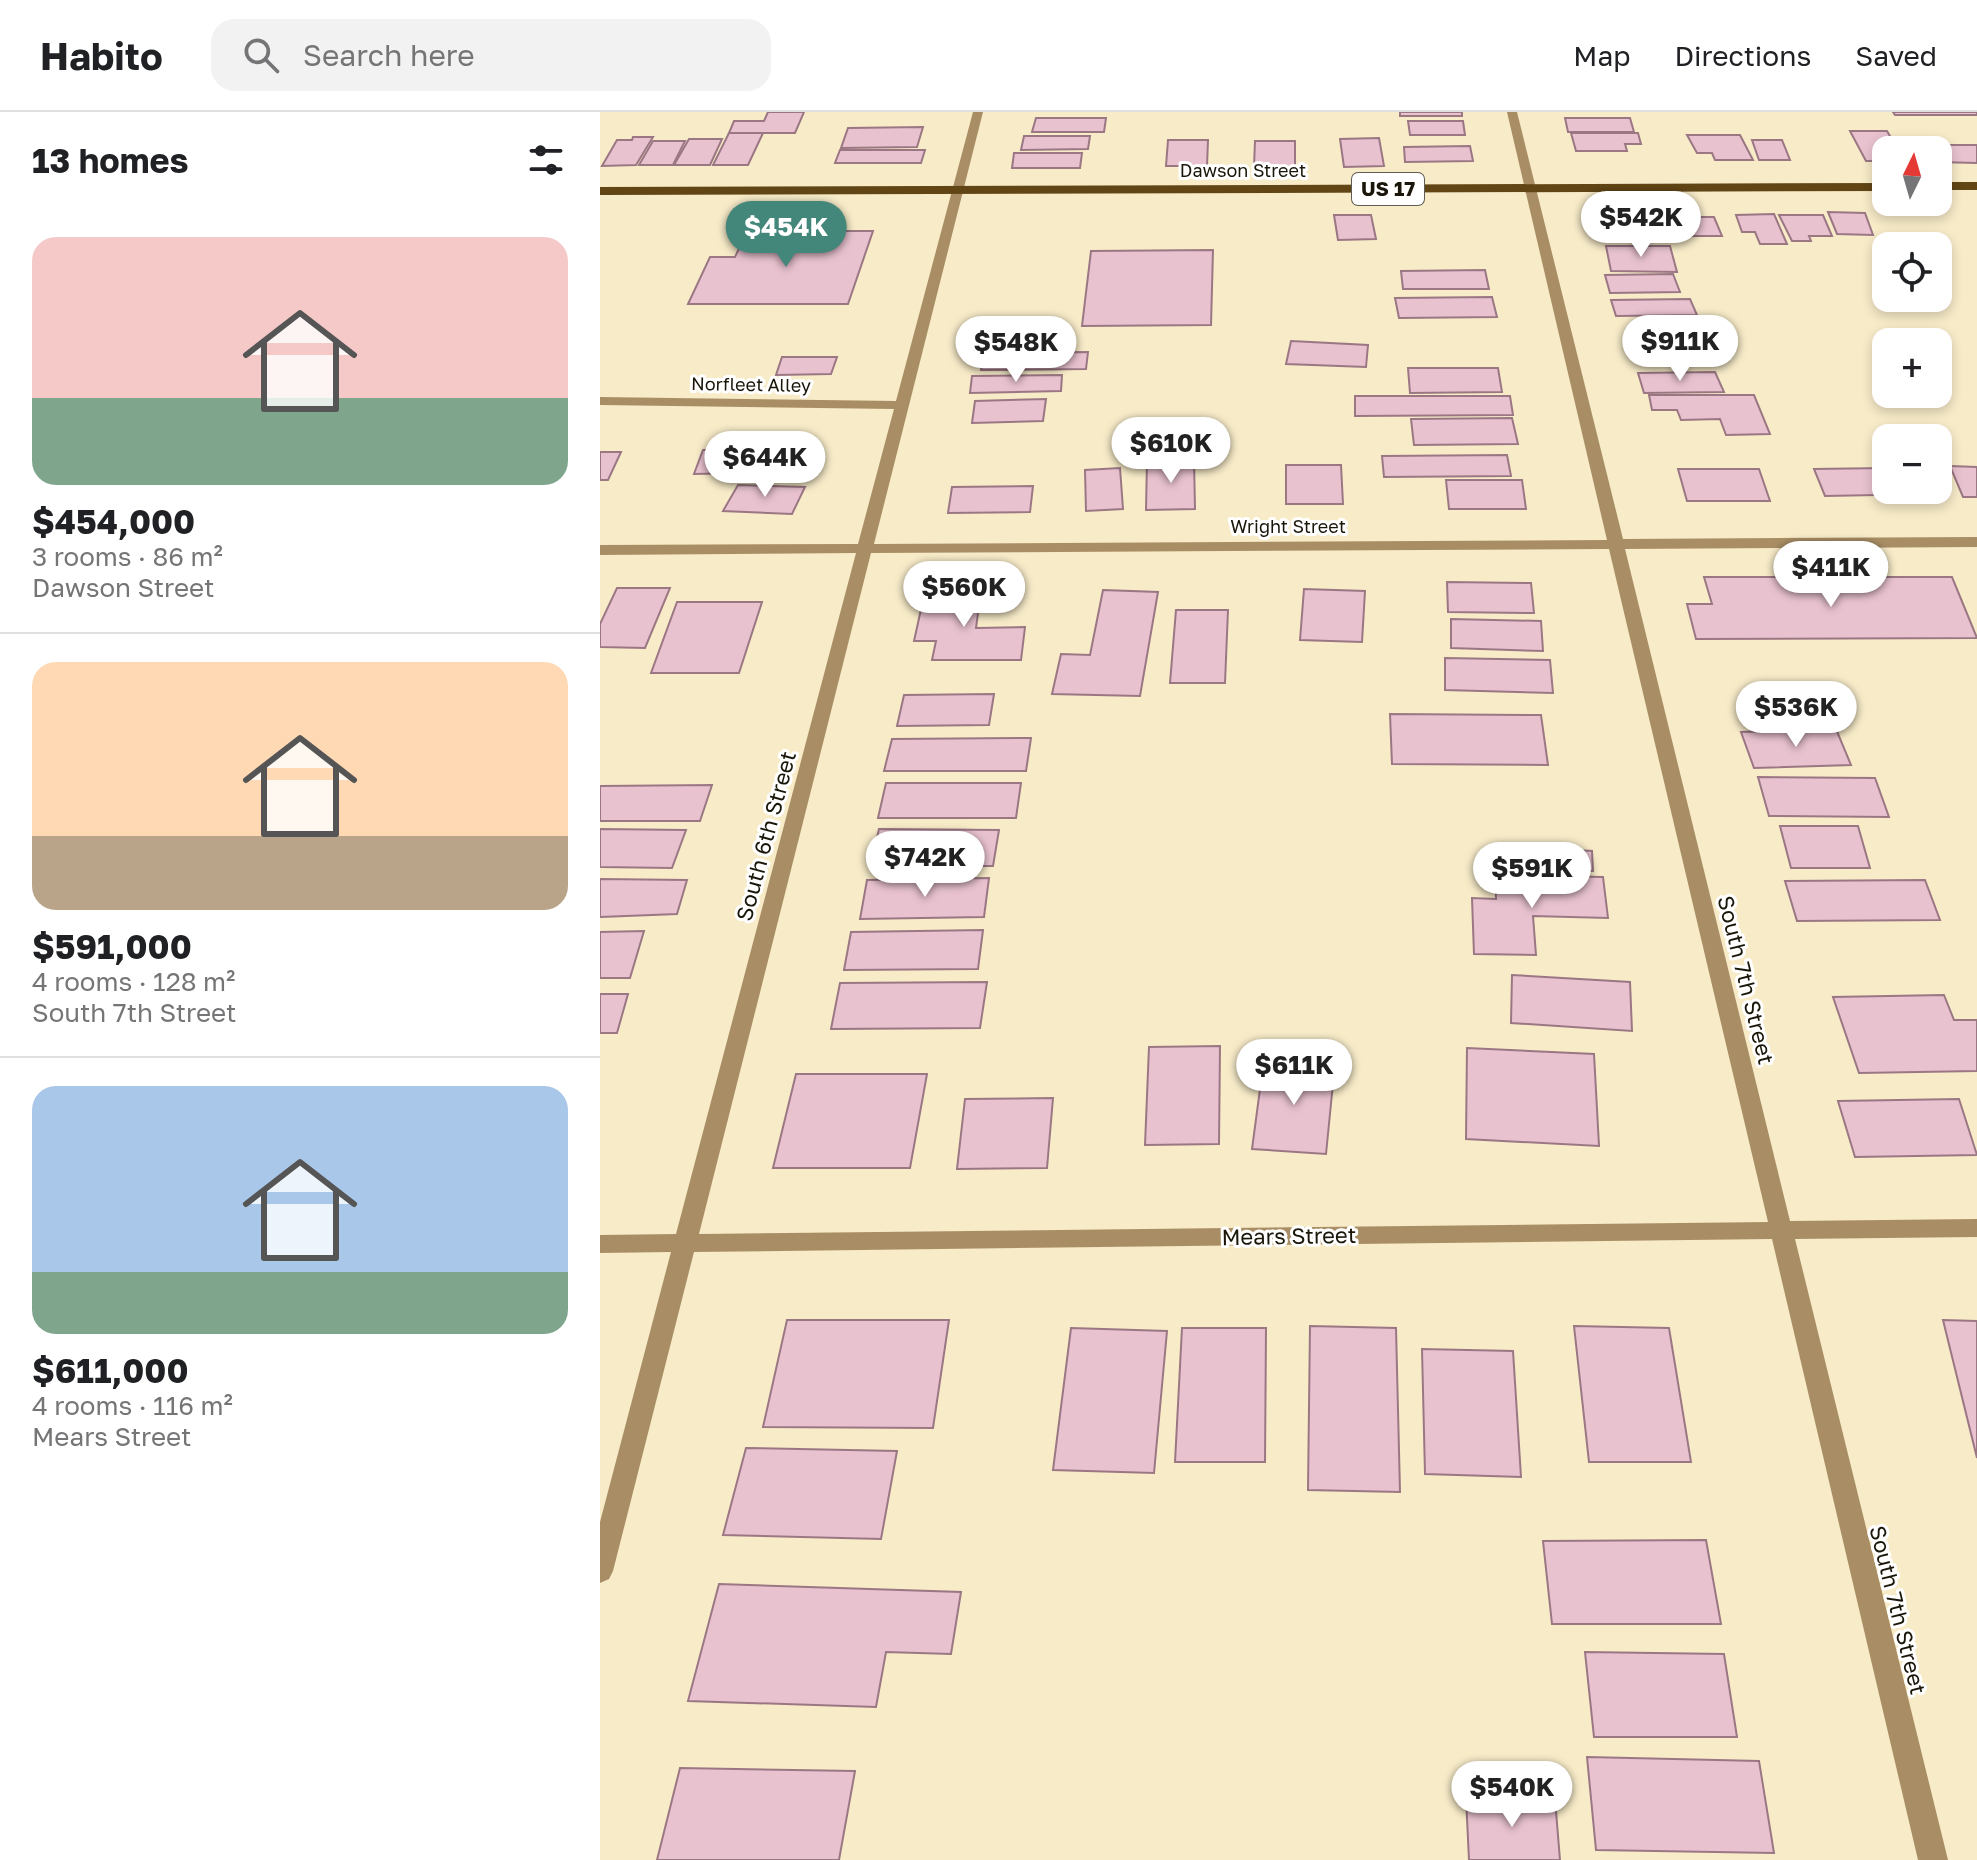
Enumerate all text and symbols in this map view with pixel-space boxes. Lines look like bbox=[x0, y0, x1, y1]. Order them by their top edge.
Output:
search box bbox=[211, 19, 771, 91]
text: Habito bbox=[40, 33, 163, 78]
icon: search bbox=[239, 33, 283, 77]
text: Search here bbox=[303, 37, 475, 73]
text: Map bbox=[1573, 39, 1630, 72]
text: Directions bbox=[1674, 39, 1811, 72]
text: Saved bbox=[1855, 39, 1937, 72]
north arrow bbox=[1872, 136, 1952, 216]
map controls bbox=[1872, 136, 1952, 504]
icon: filters bbox=[524, 138, 568, 182]
text: 13 homes bbox=[32, 140, 189, 180]
street label: Dawson Street bbox=[1180, 159, 1306, 181]
road number: US 17 bbox=[1352, 173, 1424, 205]
pin: $542K bbox=[1585, 191, 1697, 259]
pin: $454K bbox=[730, 201, 842, 269]
text: $542K bbox=[1599, 201, 1683, 232]
text: $454K bbox=[744, 211, 828, 242]
button: locate bbox=[1872, 232, 1952, 312]
icon: home bbox=[228, 289, 372, 433]
pin: $911K bbox=[1624, 315, 1736, 383]
pin: $548K bbox=[960, 316, 1072, 384]
text: $911K bbox=[1640, 325, 1720, 356]
text: $548K bbox=[973, 326, 1059, 357]
button: + bbox=[1872, 328, 1952, 408]
street label: Norfleet Alley bbox=[691, 372, 811, 396]
pin: $610K bbox=[1115, 417, 1227, 485]
button: − bbox=[1872, 424, 1952, 504]
text: $610K bbox=[1129, 427, 1213, 458]
pin: $644K bbox=[709, 431, 821, 499]
text: $644K bbox=[722, 441, 808, 472]
text: $454,000 bbox=[32, 501, 195, 541]
street label: Wright Street bbox=[1230, 515, 1346, 537]
text: 3 rooms · 86 m² bbox=[32, 541, 223, 572]
pin: $411K bbox=[1775, 541, 1887, 609]
text: $411K bbox=[1791, 551, 1871, 582]
pin: $560K bbox=[908, 561, 1020, 629]
text: $560K bbox=[921, 571, 1007, 602]
text: Dawson Street bbox=[32, 572, 215, 603]
pin: $536K bbox=[1740, 681, 1852, 749]
text: $536K bbox=[1754, 691, 1838, 722]
icon: home bbox=[228, 714, 372, 858]
street label: South 6th Street bbox=[730, 748, 801, 924]
pin: $742K bbox=[869, 831, 981, 899]
text: $742K bbox=[884, 841, 966, 872]
pin: $591K bbox=[1476, 842, 1588, 910]
text: $591K bbox=[1491, 852, 1573, 883]
street label: South 7th Street bbox=[1712, 893, 1781, 1067]
text: $591,000 bbox=[32, 926, 192, 966]
text: 4 rooms · 128 m² bbox=[32, 966, 235, 997]
text: South 7th Street bbox=[32, 997, 237, 1028]
pin: $611K bbox=[1238, 1039, 1350, 1107]
text: $611K bbox=[1254, 1049, 1334, 1080]
icon: home bbox=[228, 1138, 372, 1282]
street label: Mears Street bbox=[1221, 1221, 1357, 1250]
text: $611,000 bbox=[32, 1350, 189, 1390]
text: 4 rooms · 116 m² bbox=[32, 1390, 233, 1421]
text: Mears Street bbox=[32, 1421, 192, 1452]
street label: South 7th Street bbox=[1864, 1523, 1933, 1697]
pin: $540K bbox=[1456, 1761, 1568, 1829]
text: $540K bbox=[1469, 1771, 1555, 1802]

